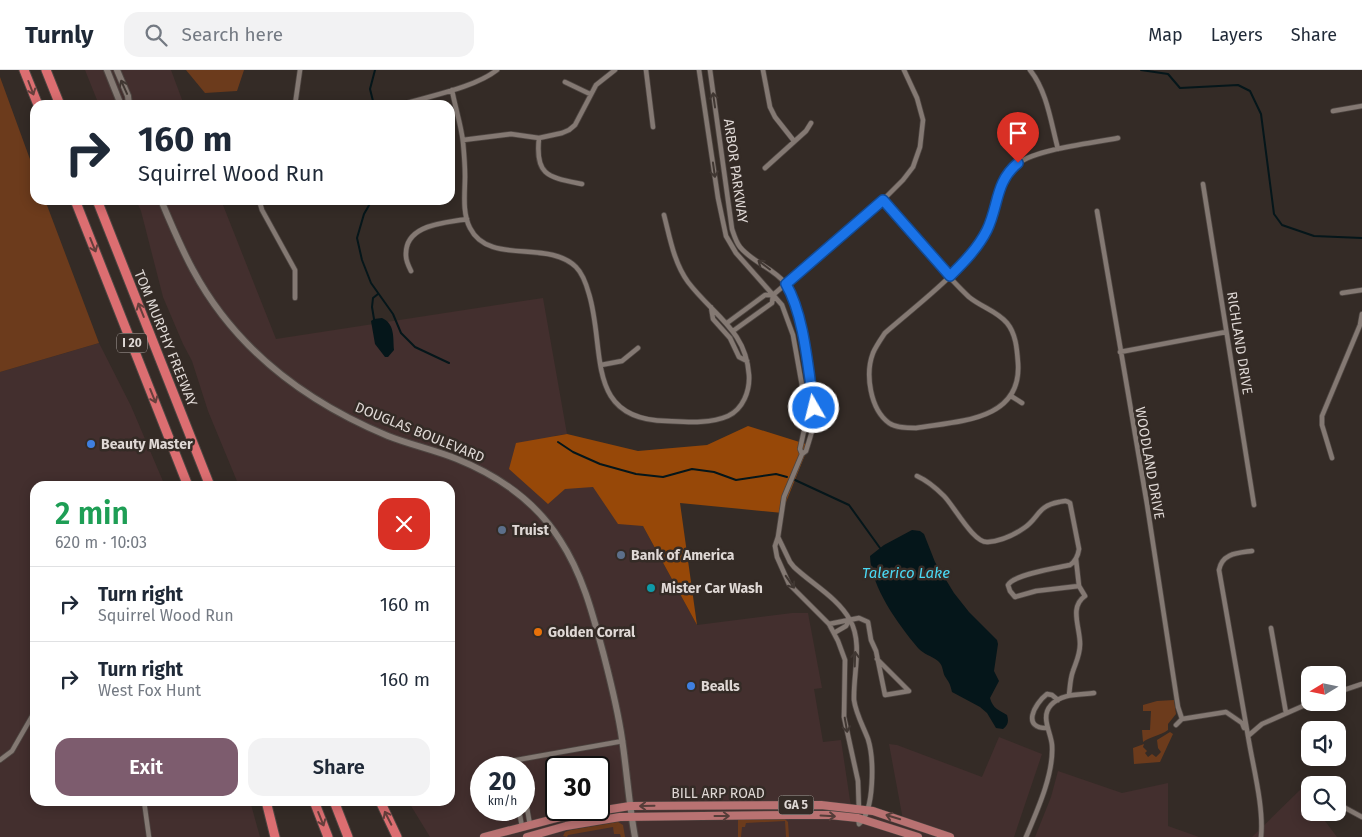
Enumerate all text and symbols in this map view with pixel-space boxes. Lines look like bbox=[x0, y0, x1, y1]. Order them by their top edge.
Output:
search box bbox=[124, 12, 474, 57]
text: Turnly bbox=[25, 21, 94, 49]
icon: search bbox=[142, 21, 170, 49]
text: Search here bbox=[182, 23, 283, 46]
text: Map bbox=[1148, 24, 1183, 46]
text: Layers bbox=[1211, 24, 1263, 46]
text: Share bbox=[1291, 24, 1337, 46]
one-way arrow bbox=[27, 79, 36, 95]
one-way arrow bbox=[119, 80, 129, 95]
one-way arrow bbox=[709, 92, 719, 108]
pin bbox=[997, 112, 1039, 163]
text: 160 m bbox=[138, 118, 232, 160]
street label: ARBOR PARKWAY bbox=[720, 118, 751, 225]
icon: arrive bbox=[1004, 119, 1032, 147]
icon: right bbox=[55, 120, 120, 185]
text: Squirrel Wood Run bbox=[138, 160, 324, 187]
one-way arrow bbox=[709, 162, 719, 178]
one-way arrow bbox=[89, 237, 98, 252]
one-way arrow bbox=[758, 260, 771, 271]
street label: TOM MURPHY FREEWAY bbox=[130, 268, 201, 409]
street label: RICHLAND DRIVE bbox=[1223, 290, 1256, 396]
one-way arrow bbox=[135, 303, 145, 318]
road number: I 20 bbox=[117, 334, 147, 352]
position arrow bbox=[787, 381, 839, 433]
one-way arrow bbox=[149, 388, 158, 404]
street label: DOUGLAS BOULEVARD bbox=[353, 399, 487, 466]
street label: WOODLAND DRIVE bbox=[1131, 405, 1168, 521]
place label: Beauty Master bbox=[101, 436, 193, 453]
marker: Beauty Master bbox=[85, 438, 97, 450]
text: 2 min bbox=[55, 496, 129, 532]
button: close bbox=[378, 498, 430, 550]
place label: Truist bbox=[512, 522, 549, 539]
marker: Truist bbox=[496, 524, 508, 536]
text: 620 m · 10:03 bbox=[55, 533, 147, 552]
place label: Bank of America bbox=[631, 547, 735, 564]
marker: Bank of America bbox=[615, 549, 627, 561]
water label: Talerico Lake bbox=[862, 564, 950, 582]
one-way arrow bbox=[785, 575, 795, 589]
place label: Mister Car Wash bbox=[661, 580, 763, 597]
marker: Mister Car Wash bbox=[645, 582, 657, 594]
text: Turn right bbox=[98, 583, 183, 606]
icon: right bbox=[55, 590, 83, 618]
text: 160 m bbox=[380, 593, 430, 616]
text: Squirrel Wood Run bbox=[98, 606, 234, 625]
place label: Golden Corral bbox=[548, 624, 636, 641]
marker: Golden Corral bbox=[532, 626, 544, 638]
one-way arrow bbox=[851, 651, 860, 667]
text: Turn right bbox=[98, 658, 183, 681]
icon: right bbox=[55, 665, 83, 693]
north arrow bbox=[1301, 666, 1346, 711]
map controls bbox=[1301, 666, 1346, 821]
text: 160 m bbox=[380, 668, 430, 691]
place label: Bealls bbox=[701, 678, 740, 695]
marker: Bealls bbox=[685, 680, 697, 692]
text: West Fox Hunt bbox=[98, 681, 201, 700]
one-way arrow bbox=[842, 717, 851, 733]
button: sound bbox=[1301, 721, 1346, 766]
button: Exit bbox=[55, 738, 238, 796]
button: Share bbox=[248, 738, 430, 796]
speed limit sign: 30 bbox=[545, 756, 610, 821]
text: 20 bbox=[489, 767, 516, 797]
button: search bbox=[1301, 776, 1346, 821]
street label: BILL ARP ROAD bbox=[671, 785, 765, 802]
text: km/h bbox=[488, 794, 517, 808]
road number: GA 5 bbox=[778, 796, 814, 814]
one-way arrow bbox=[640, 801, 656, 811]
one-way arrow bbox=[317, 811, 326, 826]
one-way arrow bbox=[383, 811, 393, 826]
one-way arrow bbox=[713, 811, 729, 821]
one-way arrow bbox=[820, 811, 836, 820]
one-way arrow bbox=[886, 812, 902, 821]

